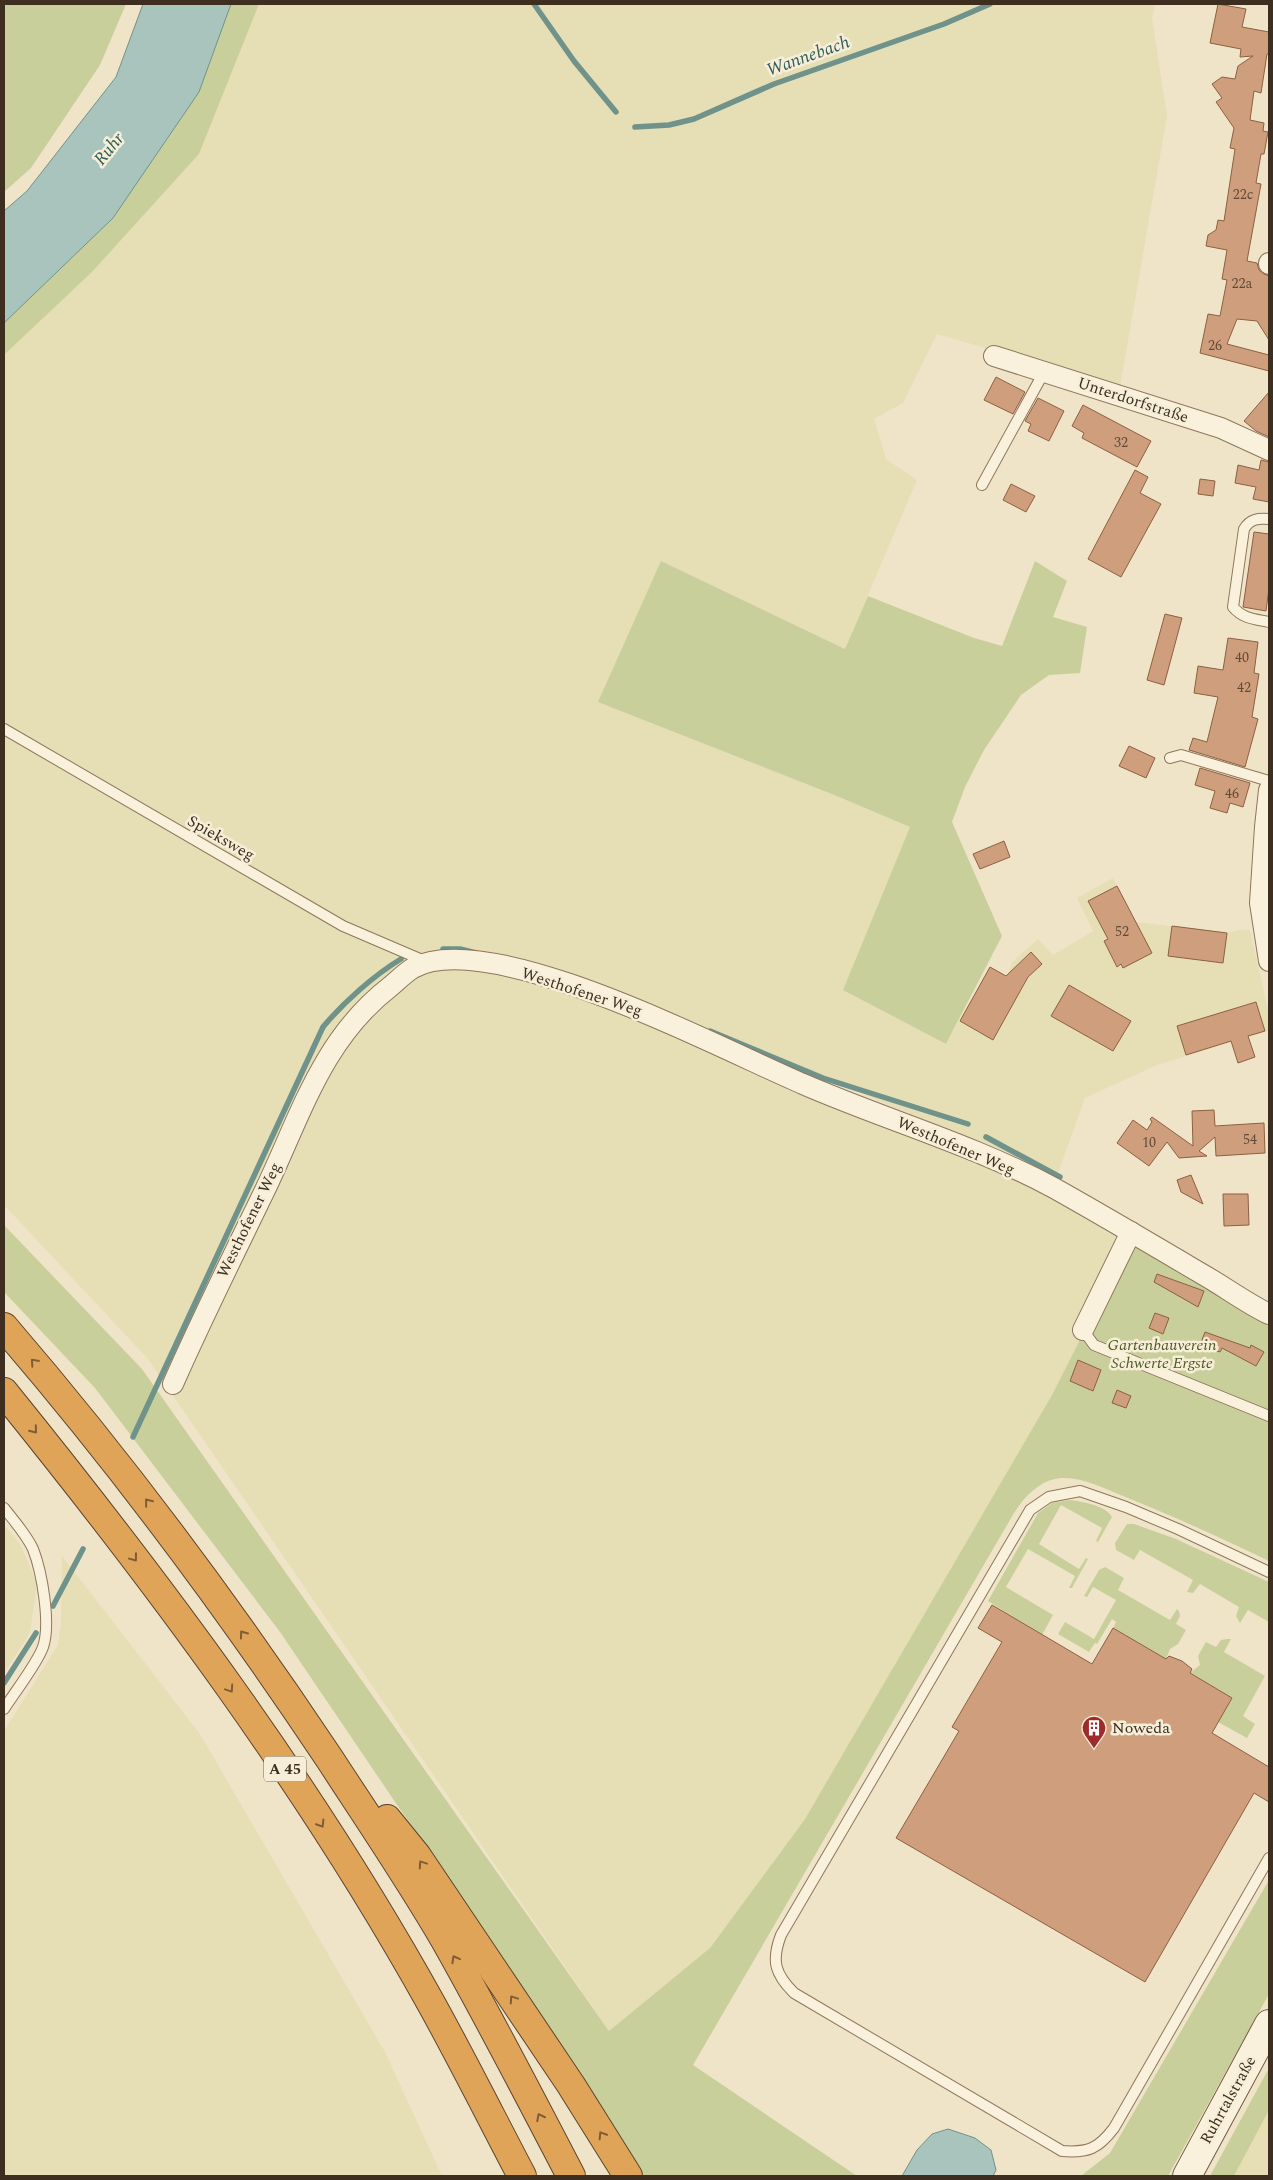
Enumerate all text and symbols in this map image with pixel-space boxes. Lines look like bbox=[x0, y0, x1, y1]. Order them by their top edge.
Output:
water label: Wannebach bbox=[763, 28, 853, 84]
water label: Ruhr bbox=[87, 126, 131, 171]
house number: 22c bbox=[1233, 184, 1254, 205]
house number: 22a bbox=[1232, 273, 1253, 294]
house number: 26 bbox=[1208, 335, 1222, 356]
street label: Unterdorfstraße bbox=[1074, 371, 1192, 429]
house number: 32 bbox=[1114, 432, 1128, 453]
house number: 40 bbox=[1235, 647, 1249, 668]
house number: 42 bbox=[1237, 677, 1251, 698]
house number: 46 bbox=[1225, 783, 1239, 804]
street label: Spieksweg bbox=[183, 809, 259, 867]
house number: 52 bbox=[1115, 921, 1129, 942]
street label: Westhofener Weg bbox=[518, 961, 646, 1023]
street label: Westhofener Weg bbox=[893, 1110, 1019, 1182]
house number: 54 bbox=[1243, 1129, 1257, 1150]
house number: 10 bbox=[1142, 1132, 1156, 1153]
street label: Westhofener Weg bbox=[211, 1158, 287, 1282]
park label: Gartenbauverein Schwerte Ergste bbox=[1108, 1333, 1217, 1375]
one-way arrow bbox=[31, 1359, 40, 1368]
one-way arrow bbox=[29, 1424, 37, 1433]
one-way arrow bbox=[145, 1499, 153, 1508]
one-way arrow bbox=[129, 1552, 137, 1561]
one-way arrow bbox=[240, 1630, 249, 1640]
one-way arrow bbox=[224, 1683, 233, 1693]
building icon: Noweda bbox=[1081, 1715, 1107, 1749]
place label: Noweda bbox=[1112, 1716, 1170, 1740]
road number: A 45 bbox=[264, 1756, 306, 1782]
one-way arrow bbox=[315, 1818, 325, 1827]
one-way arrow bbox=[419, 1860, 429, 1869]
one-way arrow bbox=[451, 1955, 461, 1964]
one-way arrow bbox=[510, 1995, 519, 2005]
street label: Ruhrtalstraße bbox=[1194, 2051, 1262, 2149]
one-way arrow bbox=[536, 2113, 546, 2122]
one-way arrow bbox=[599, 2131, 609, 2140]

